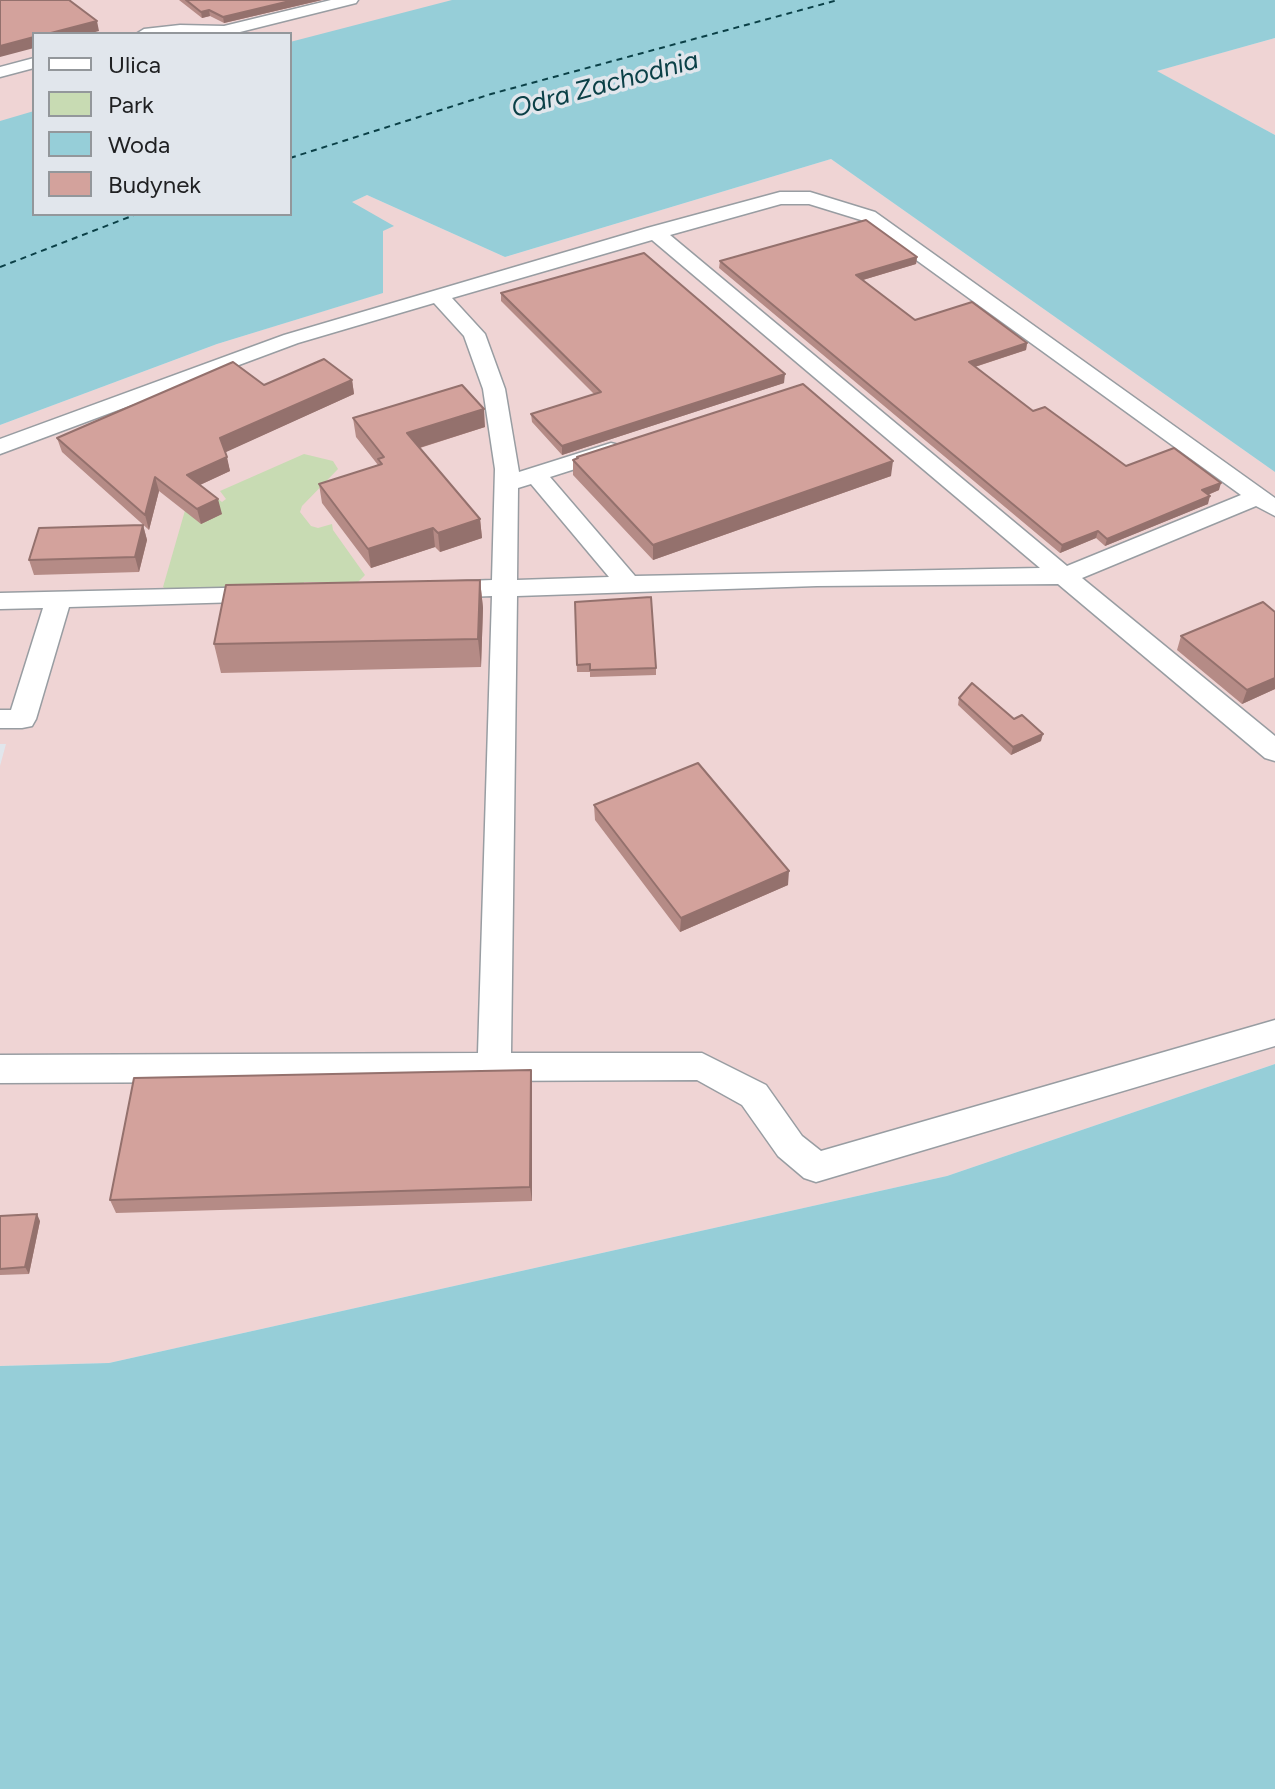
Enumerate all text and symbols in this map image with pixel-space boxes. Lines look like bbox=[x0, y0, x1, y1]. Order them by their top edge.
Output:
legend bbox=[32, 32, 292, 216]
water label: Odra Zachodnia bbox=[508, 45, 702, 125]
text: Ulica bbox=[108, 50, 161, 79]
text: Park bbox=[108, 90, 154, 119]
text: Woda bbox=[108, 130, 170, 159]
text: Budynek bbox=[108, 170, 201, 199]

